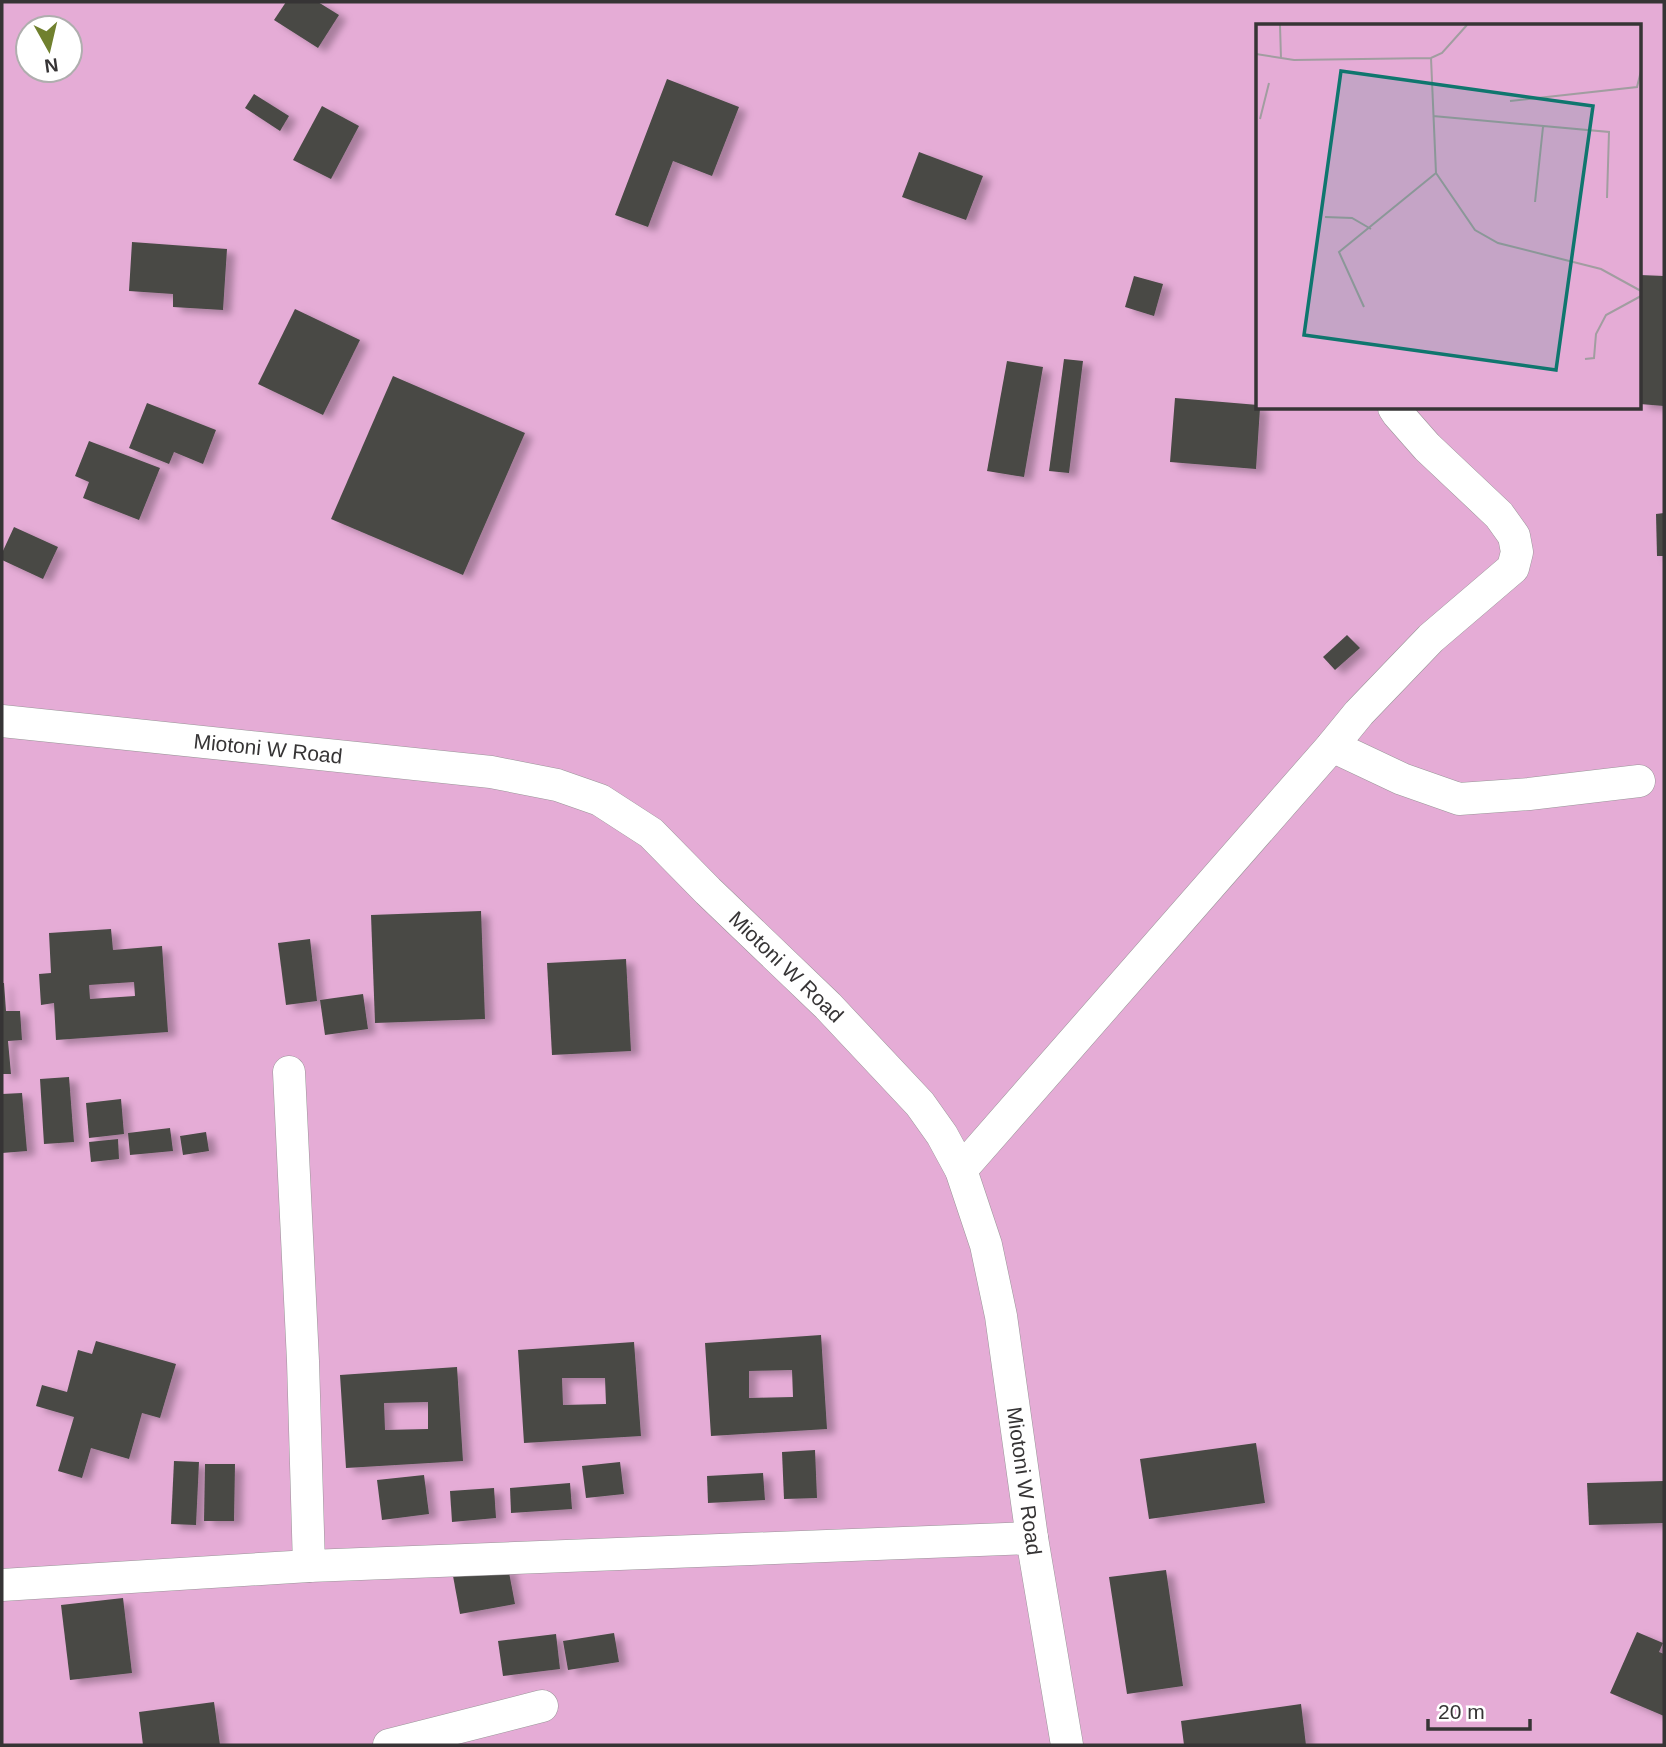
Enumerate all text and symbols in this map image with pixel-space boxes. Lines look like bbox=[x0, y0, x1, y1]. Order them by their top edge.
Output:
north arrow bbox=[14, 14, 84, 84]
inset map bbox=[1256, 24, 1642, 410]
text: N bbox=[43, 54, 60, 77]
street label: Miotoni W Road bbox=[193, 729, 344, 768]
street label: Miotoni W Road bbox=[725, 906, 848, 1027]
street label: Miotoni W Road bbox=[1003, 1405, 1046, 1556]
scale bar bbox=[1428, 1688, 1530, 1732]
text: 20 m bbox=[1438, 1700, 1485, 1723]

